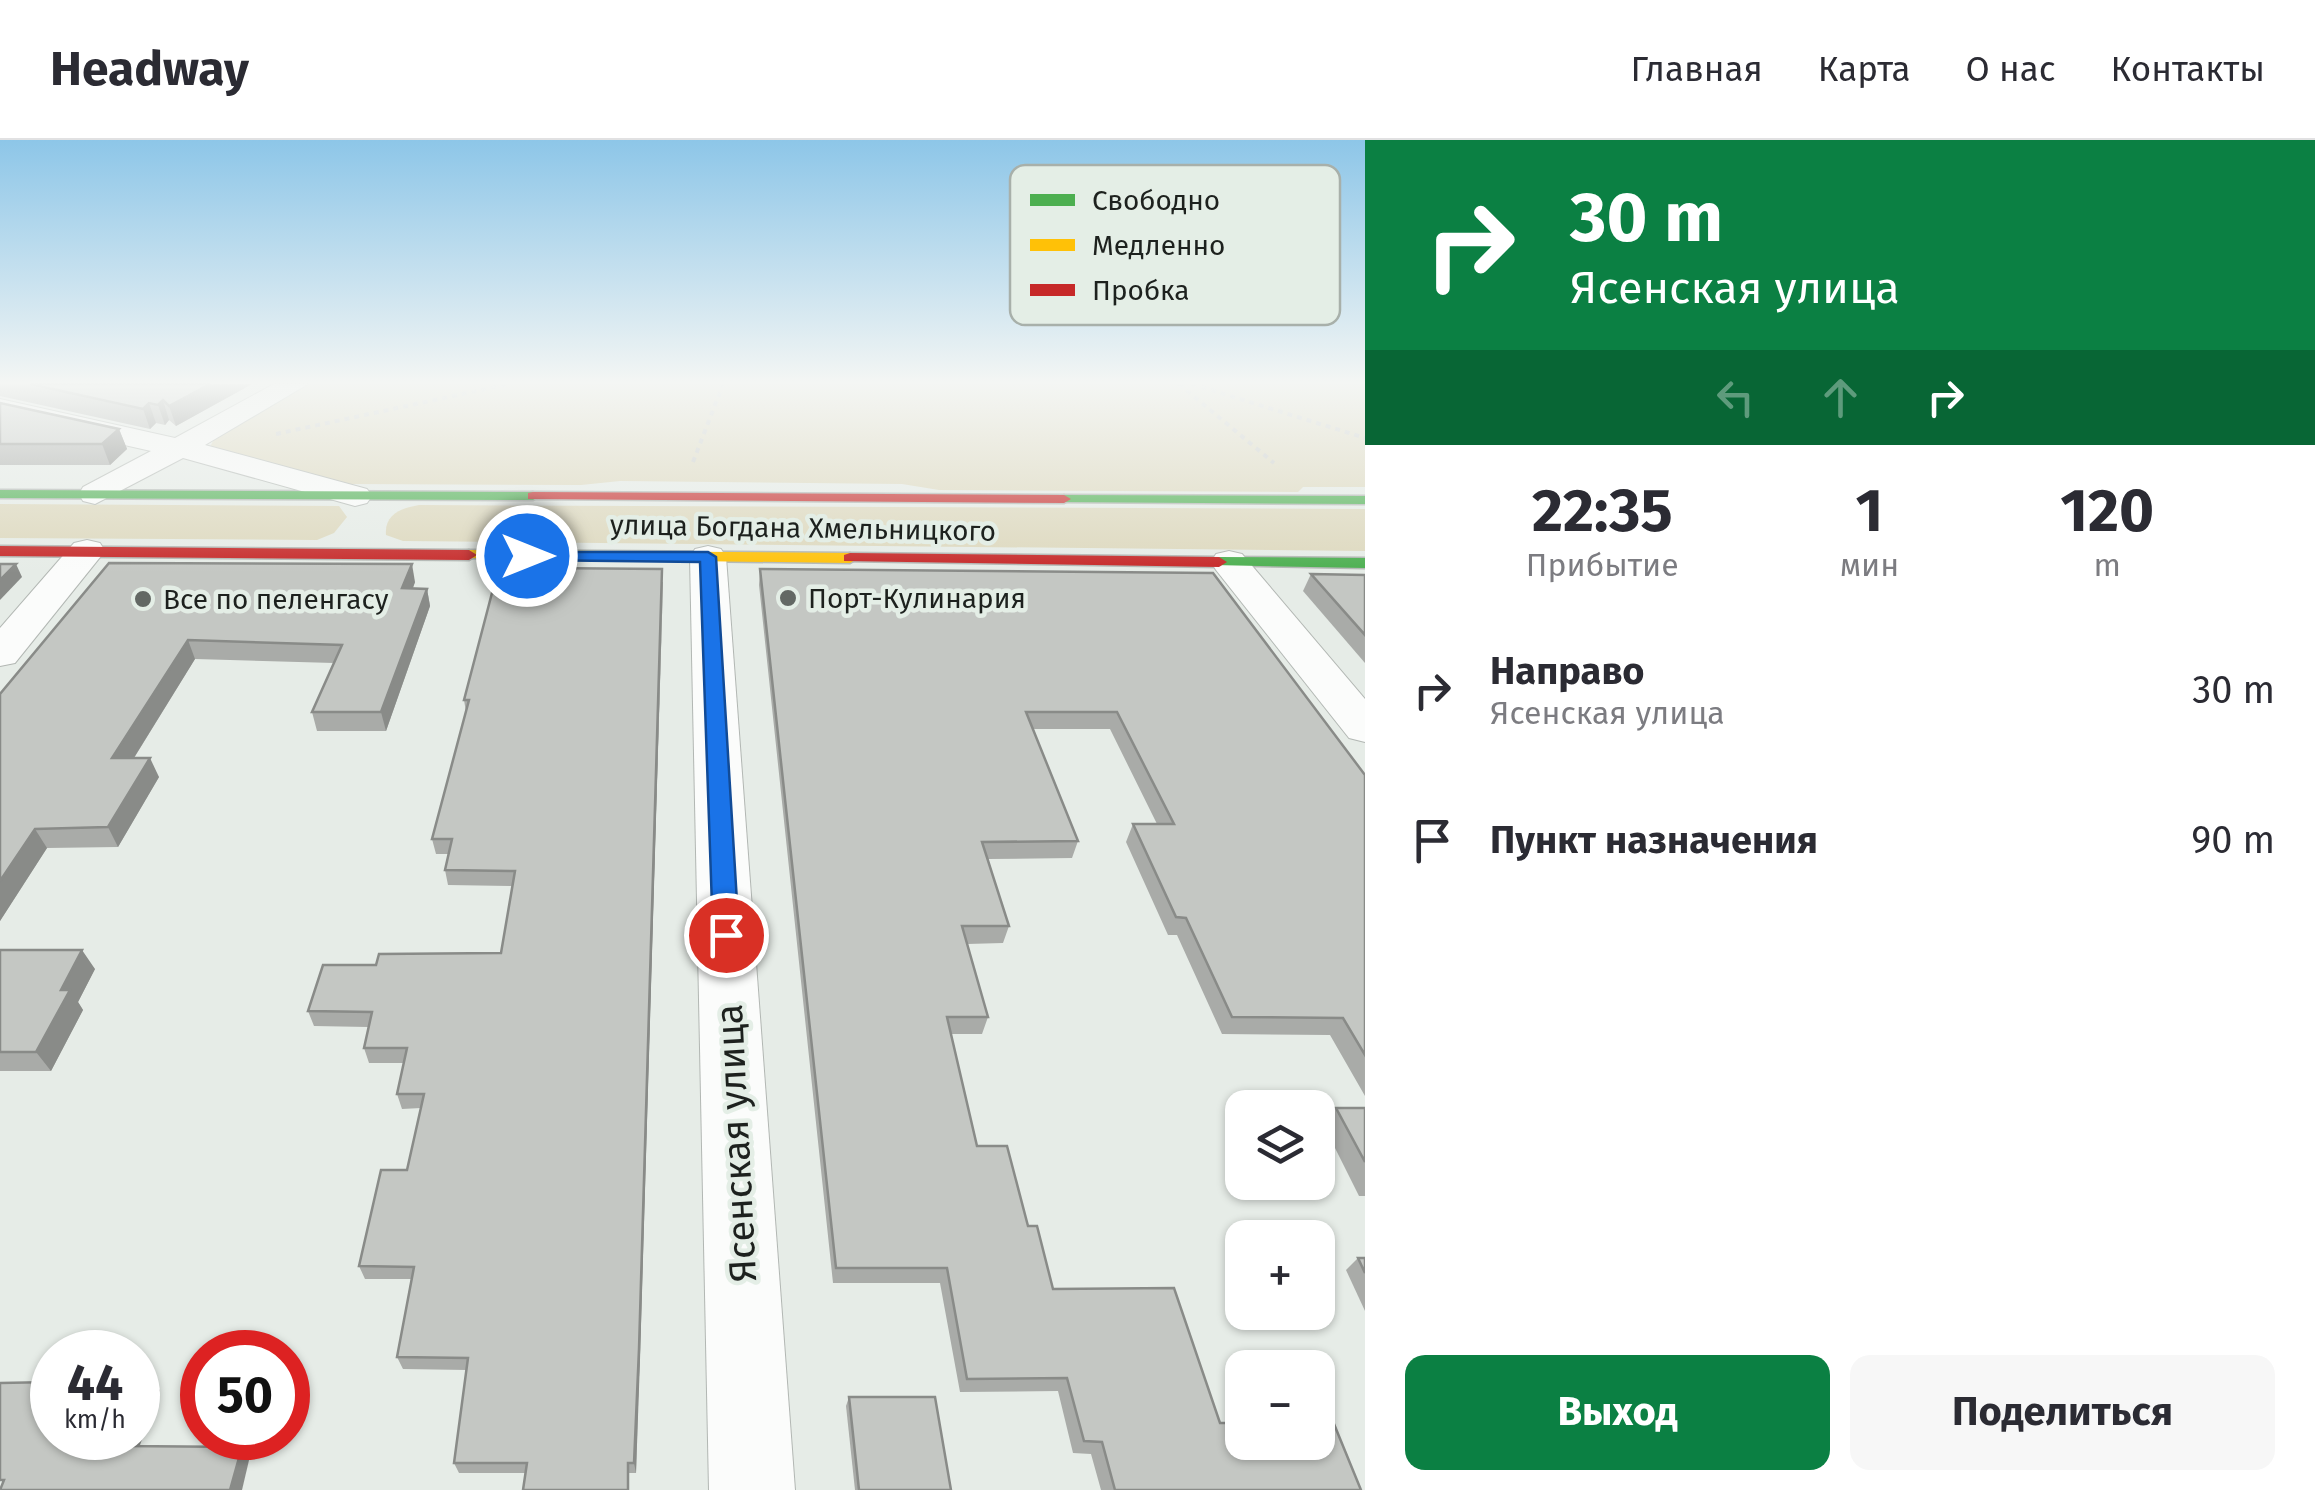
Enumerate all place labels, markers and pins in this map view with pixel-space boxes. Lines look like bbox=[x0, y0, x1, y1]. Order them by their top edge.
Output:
place label: Порт-Кулинария bbox=[808, 582, 1026, 615]
place label: Все по пеленгасу bbox=[163, 583, 389, 616]
marker: Порт-Кулинария bbox=[777, 587, 799, 609]
marker: Все по пеленгасу bbox=[132, 588, 154, 610]
pin bbox=[684, 893, 769, 978]

